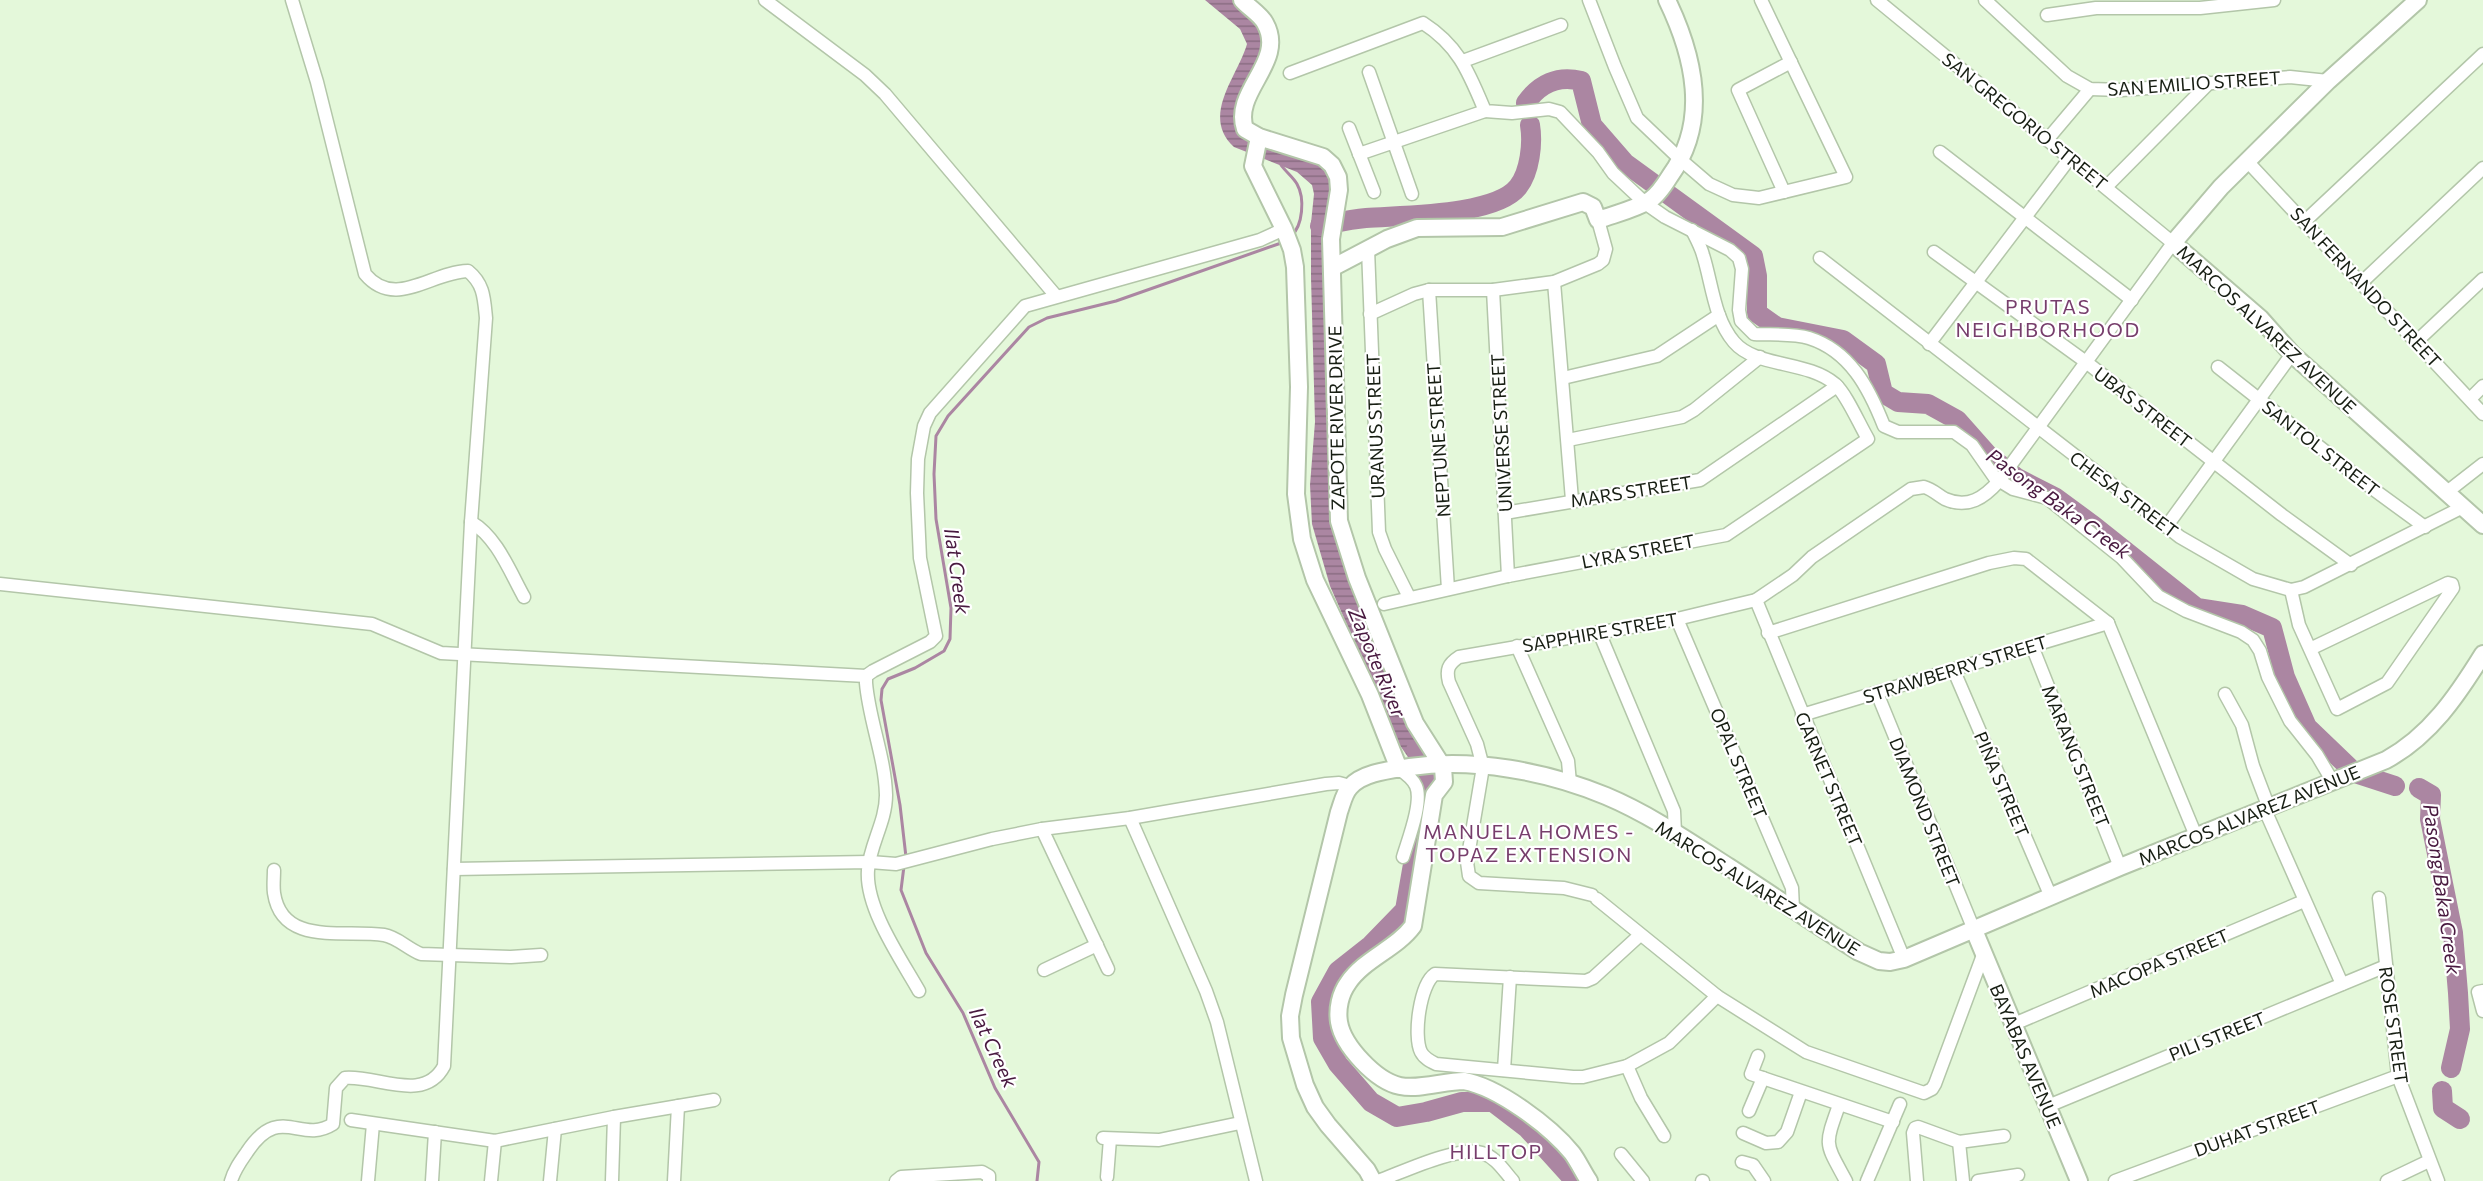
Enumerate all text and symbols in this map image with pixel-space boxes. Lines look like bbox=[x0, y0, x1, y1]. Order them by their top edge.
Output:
street label: SAN GREGORIO STREET bbox=[1938, 48, 2112, 194]
street label: SAN EMILIO STREET bbox=[2107, 66, 2281, 100]
street label: SAN FERNANDO STREET bbox=[2286, 202, 2446, 372]
street label: MARCOS ALVAREZ AVENUE bbox=[2173, 240, 2361, 418]
district label: PRUTAS NEIGHBORHOOD bbox=[1955, 294, 2141, 341]
street label: ZAPOTE RIVER DRIVE bbox=[1323, 326, 1349, 510]
street label: URANUS STREET bbox=[1361, 353, 1389, 499]
street label: UNIVERSE STREET bbox=[1486, 353, 1516, 513]
street label: NEPTUNE STREET bbox=[1422, 362, 1454, 518]
street label: UBAS STREET bbox=[2090, 362, 2196, 452]
street label: SANTOL STREET bbox=[2258, 395, 2384, 501]
water label: Pasong Baka Creek bbox=[1982, 443, 2137, 564]
street label: CHESA STREET bbox=[2066, 446, 2182, 542]
street label: MARS STREET bbox=[1569, 471, 1693, 511]
water label: Ilat Creek bbox=[940, 527, 976, 617]
street label: LYRA STREET bbox=[1580, 529, 1696, 573]
water label: Zapote River bbox=[1344, 603, 1412, 721]
street label: SAPPHIRE STREET bbox=[1521, 608, 1679, 656]
street label: STRAWBERRY STREET bbox=[1860, 631, 2050, 707]
street label: MARANG STREET bbox=[2037, 682, 2115, 830]
street label: OPAL STREET bbox=[1706, 704, 1772, 822]
street label: GARNET STREET bbox=[1791, 709, 1867, 849]
street label: PIÑA STREET bbox=[1970, 728, 2034, 840]
street label: DIAMOND STREET bbox=[1885, 734, 1965, 890]
street label: MARCOS ALVAREZ AVENUE bbox=[2135, 760, 2363, 870]
water label: Pasong Baka Creek bbox=[2419, 802, 2467, 977]
street label: MARCOS ALVAREZ AVENUE bbox=[1652, 816, 1864, 960]
district label: MANUELA HOMES - TOPAZ EXTENSION bbox=[1423, 819, 1635, 866]
street label: MACOPA STREET bbox=[2086, 924, 2232, 1002]
street label: ROSE STREET bbox=[2375, 965, 2413, 1085]
street label: BAYABAS AVENUE bbox=[1986, 981, 2066, 1131]
water label: Ilat Creek bbox=[965, 1003, 1024, 1092]
street label: PILI STREET bbox=[2166, 1007, 2268, 1065]
street label: DUHAT STREET bbox=[2191, 1095, 2323, 1161]
district label: HILLTOP bbox=[1449, 1139, 1543, 1163]

